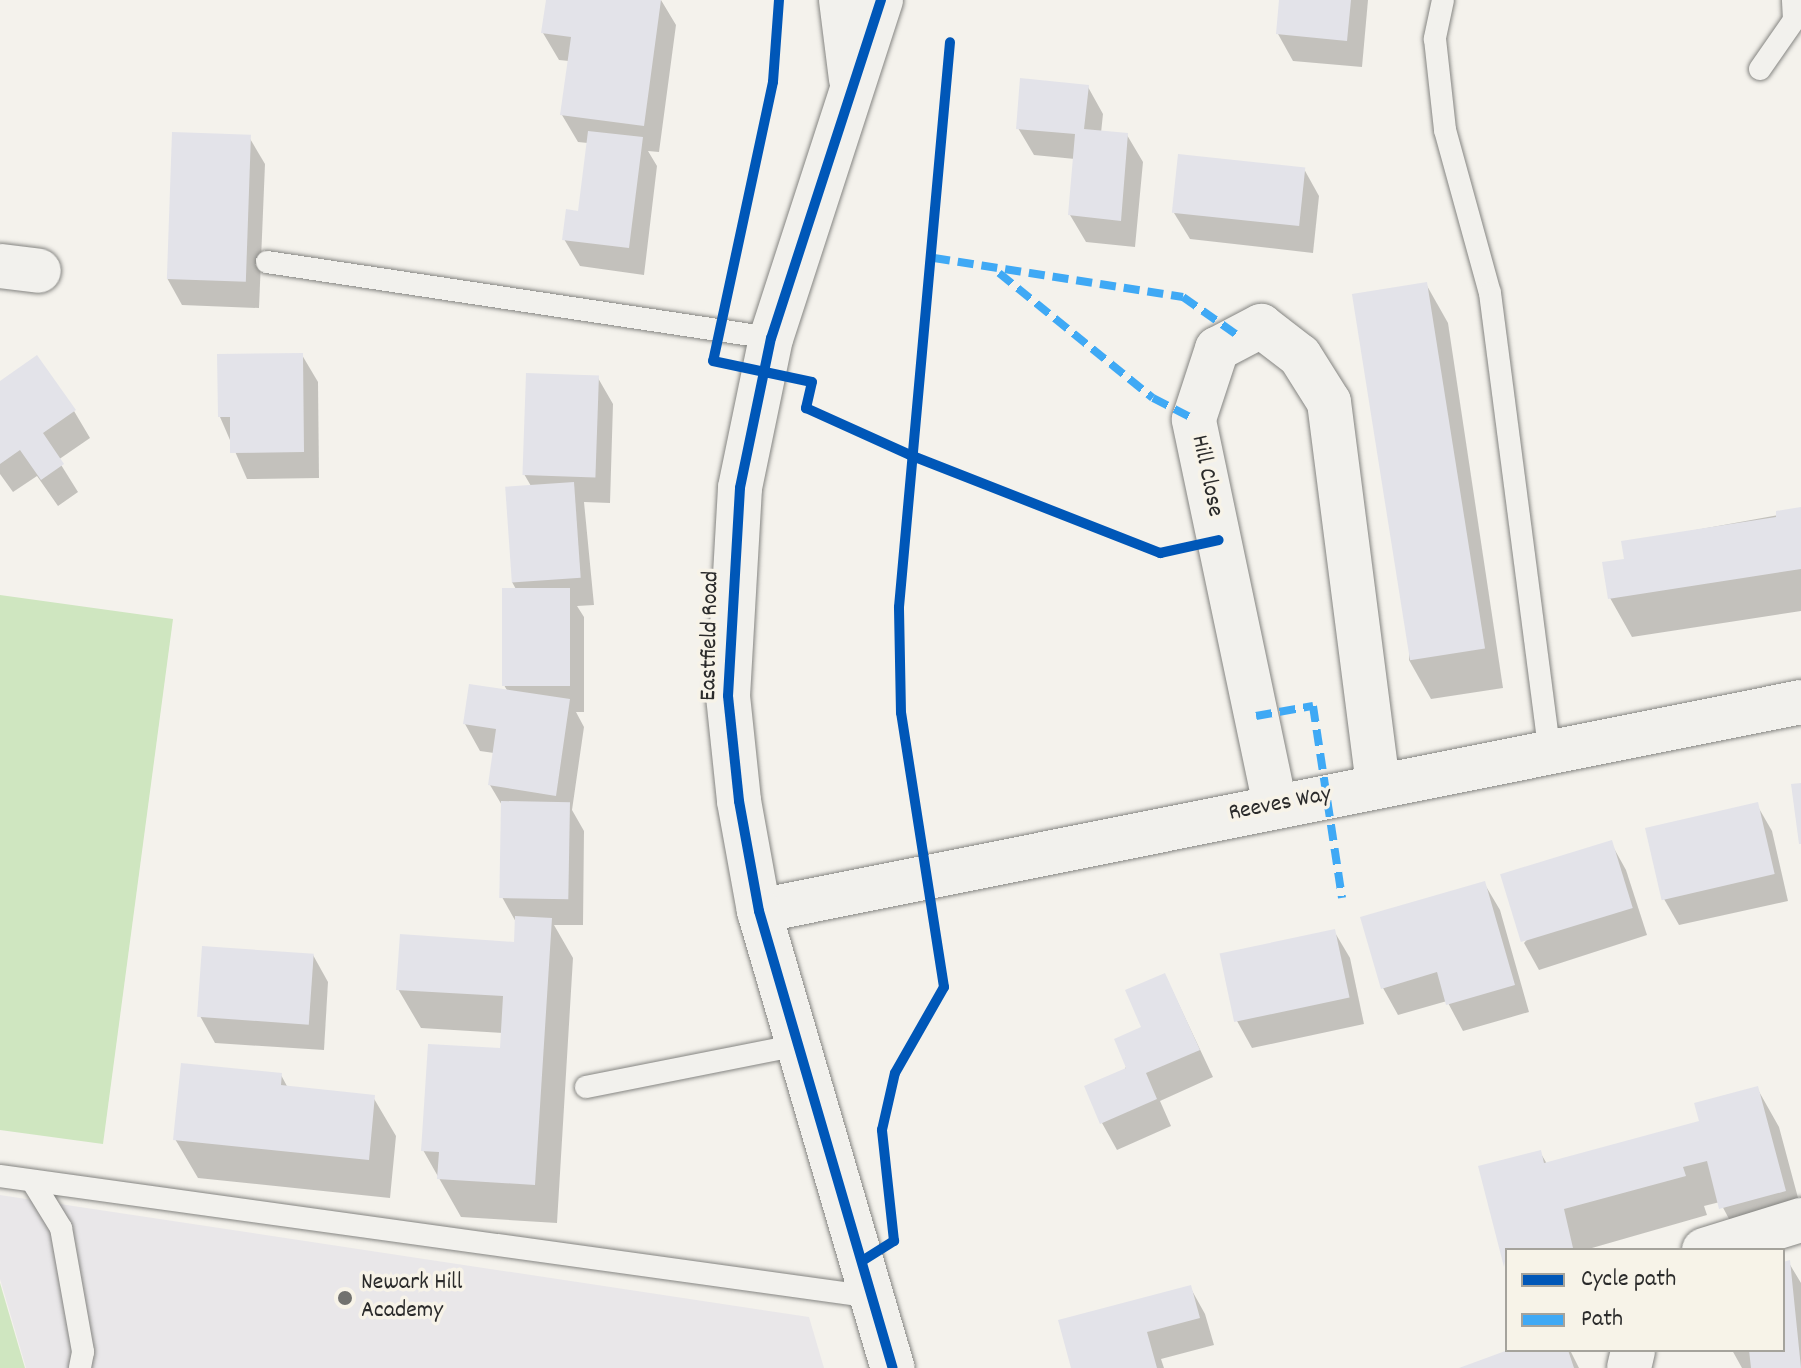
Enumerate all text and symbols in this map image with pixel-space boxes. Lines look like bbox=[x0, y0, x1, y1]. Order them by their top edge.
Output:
street label: Hill Close bbox=[1183, 433, 1229, 519]
street label: Eastfield Road bbox=[695, 571, 727, 701]
street label: Reeves Way bbox=[1226, 781, 1334, 829]
legend bbox=[1505, 1248, 1785, 1352]
text: Cycle path bbox=[1581, 1263, 1676, 1297]
place label: Newark Hill Academy bbox=[361, 1270, 462, 1326]
marker: Newark Hill Academy bbox=[336, 1289, 354, 1307]
text: Path bbox=[1581, 1303, 1623, 1337]

